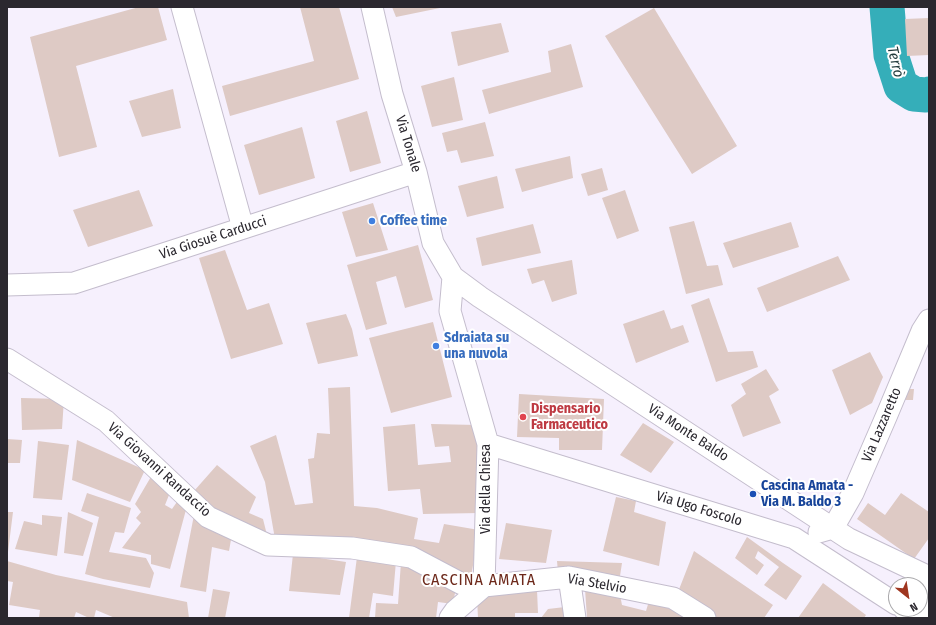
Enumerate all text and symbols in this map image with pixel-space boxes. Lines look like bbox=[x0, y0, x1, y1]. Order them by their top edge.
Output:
water label: Terrò bbox=[883, 45, 907, 79]
street label: Via Tonale bbox=[391, 114, 425, 174]
street label: Via Giosuè Carducci bbox=[157, 213, 269, 263]
place label: Coffee time bbox=[380, 213, 447, 229]
marker: Coffee time bbox=[367, 216, 377, 226]
place label: Sdraiata su una nuvola bbox=[444, 330, 509, 362]
marker: Sdraiata su una nuvola bbox=[431, 341, 441, 351]
street label: Via Lazzaretto bbox=[859, 385, 905, 465]
place label: Dispensario Farmaceutico bbox=[531, 401, 608, 434]
street label: Via Monte Baldo bbox=[644, 401, 732, 465]
marker: Dispensario Farmaceutico bbox=[518, 412, 528, 422]
street label: Via Giovanni Randaccio bbox=[104, 419, 214, 521]
street label: Via della Chiesa bbox=[478, 444, 494, 534]
place label: Cascina Amata - Via M. Baldo 3 bbox=[761, 478, 853, 510]
street label: Via Ugo Foscolo bbox=[654, 488, 744, 530]
marker: Cascina Amata - Via M. Baldo 3 bbox=[748, 489, 758, 499]
district label: CASCINA AMATA bbox=[422, 571, 536, 591]
street label: Via Stelvio bbox=[566, 571, 628, 597]
north arrow bbox=[888, 577, 928, 617]
text: N bbox=[908, 600, 920, 614]

